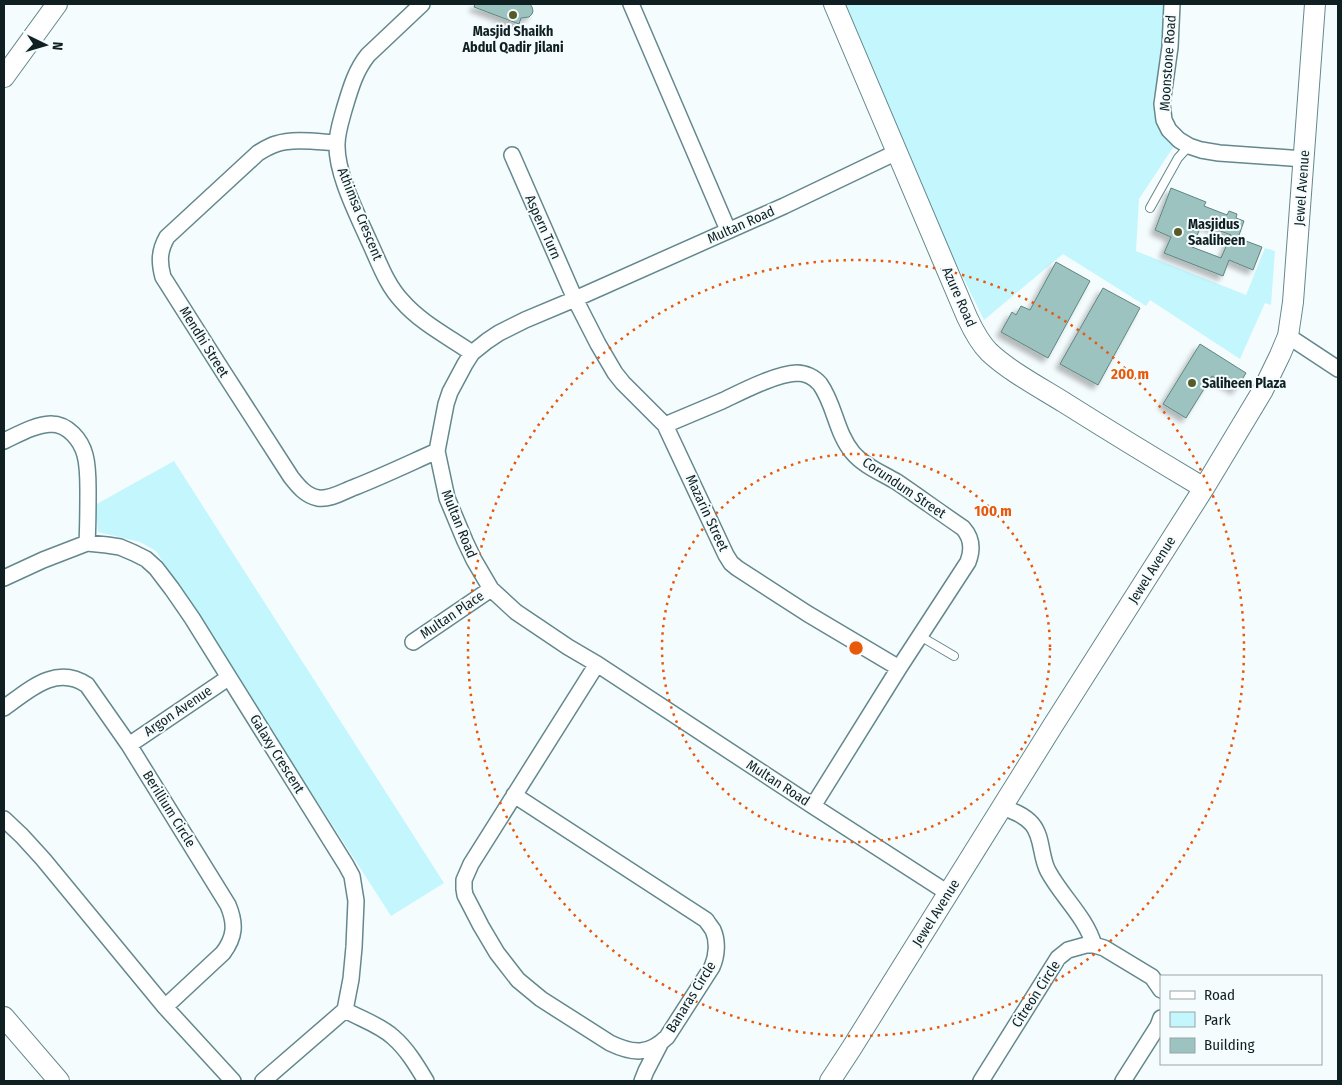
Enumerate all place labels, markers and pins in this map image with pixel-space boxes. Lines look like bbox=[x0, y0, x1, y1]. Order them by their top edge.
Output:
marker: Masjid Shaikh Abdul Qadir Jilani bbox=[507, 9, 519, 21]
place label: Masjid Shaikh Abdul Qadir Jilani bbox=[461, 23, 564, 56]
place label: Masjidus Saaliheen bbox=[1188, 216, 1245, 249]
marker: Masjidus Saaliheen bbox=[1172, 226, 1184, 238]
place label: Saliheen Plaza bbox=[1202, 375, 1286, 392]
marker: Saliheen Plaza bbox=[1186, 377, 1198, 389]
centre of rings bbox=[847, 639, 865, 657]

